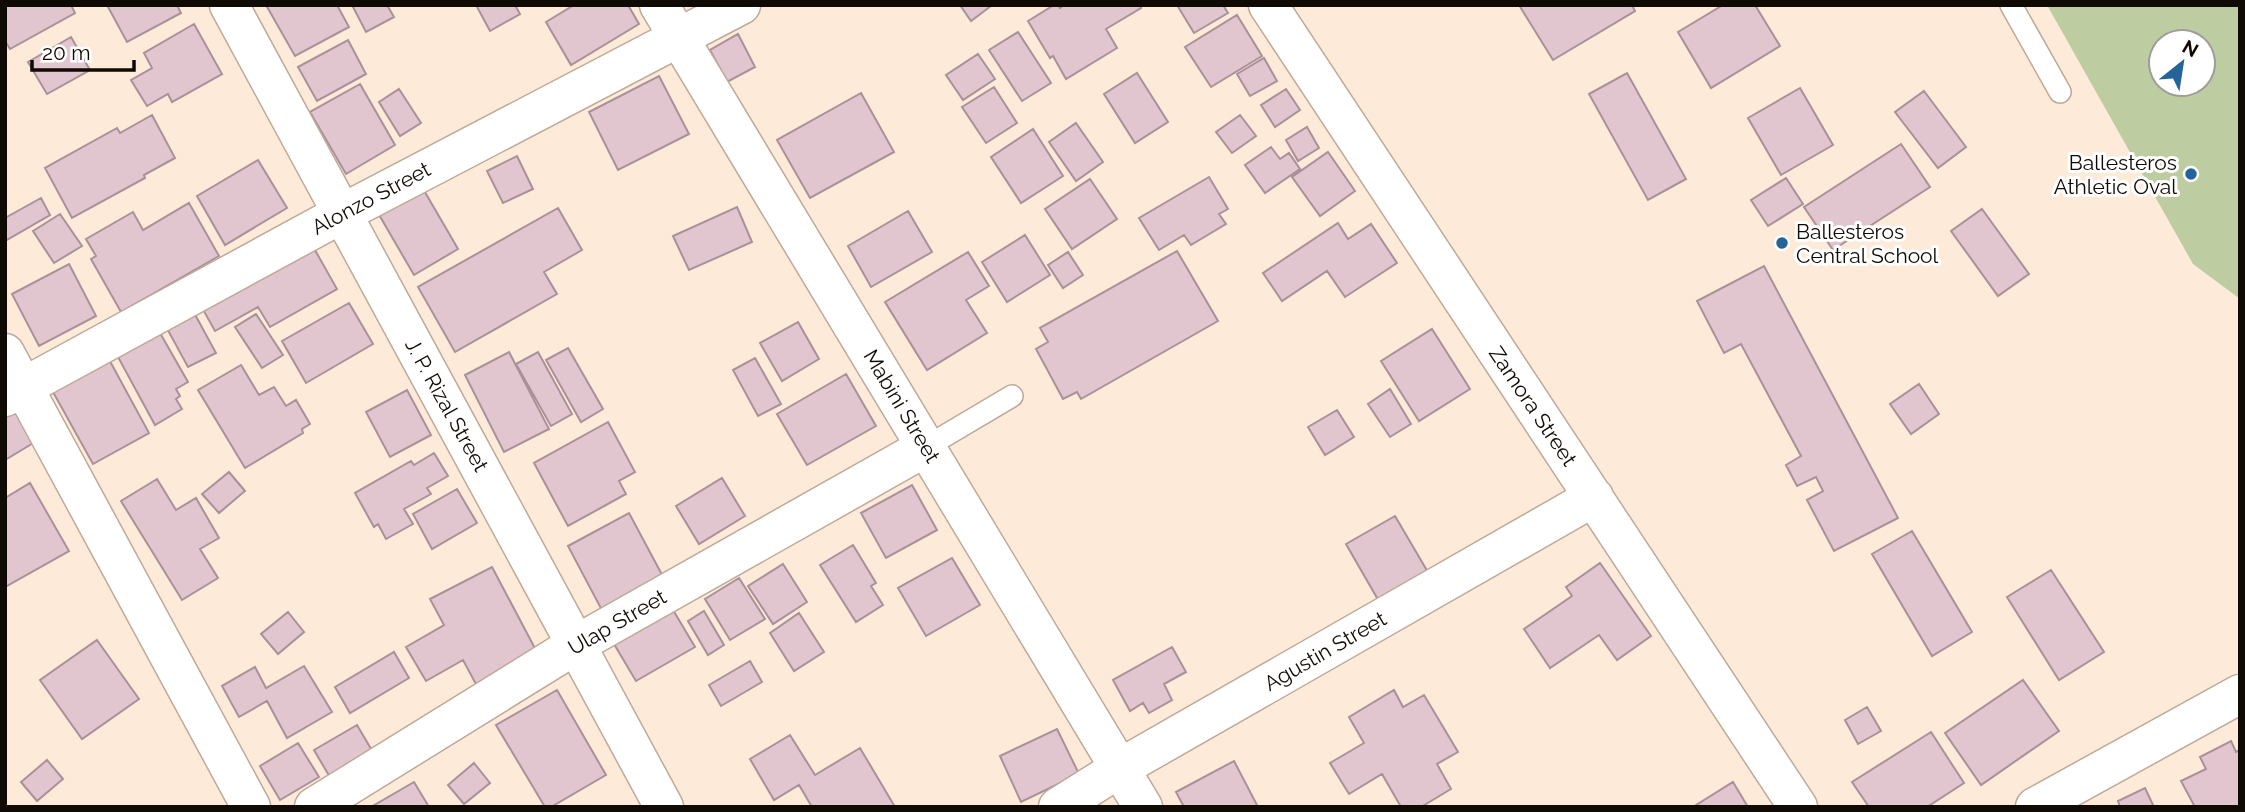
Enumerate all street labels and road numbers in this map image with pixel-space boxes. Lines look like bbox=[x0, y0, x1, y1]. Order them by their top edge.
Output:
street label: Alonzo Street bbox=[307, 156, 435, 240]
street label: J. P. Rizal Street bbox=[400, 334, 494, 476]
street label: Zamora Street bbox=[1484, 341, 1582, 471]
street label: Mabini Street bbox=[858, 345, 946, 467]
street label: Ulap Street bbox=[563, 584, 671, 660]
street label: Agustin Street bbox=[1259, 606, 1391, 696]

